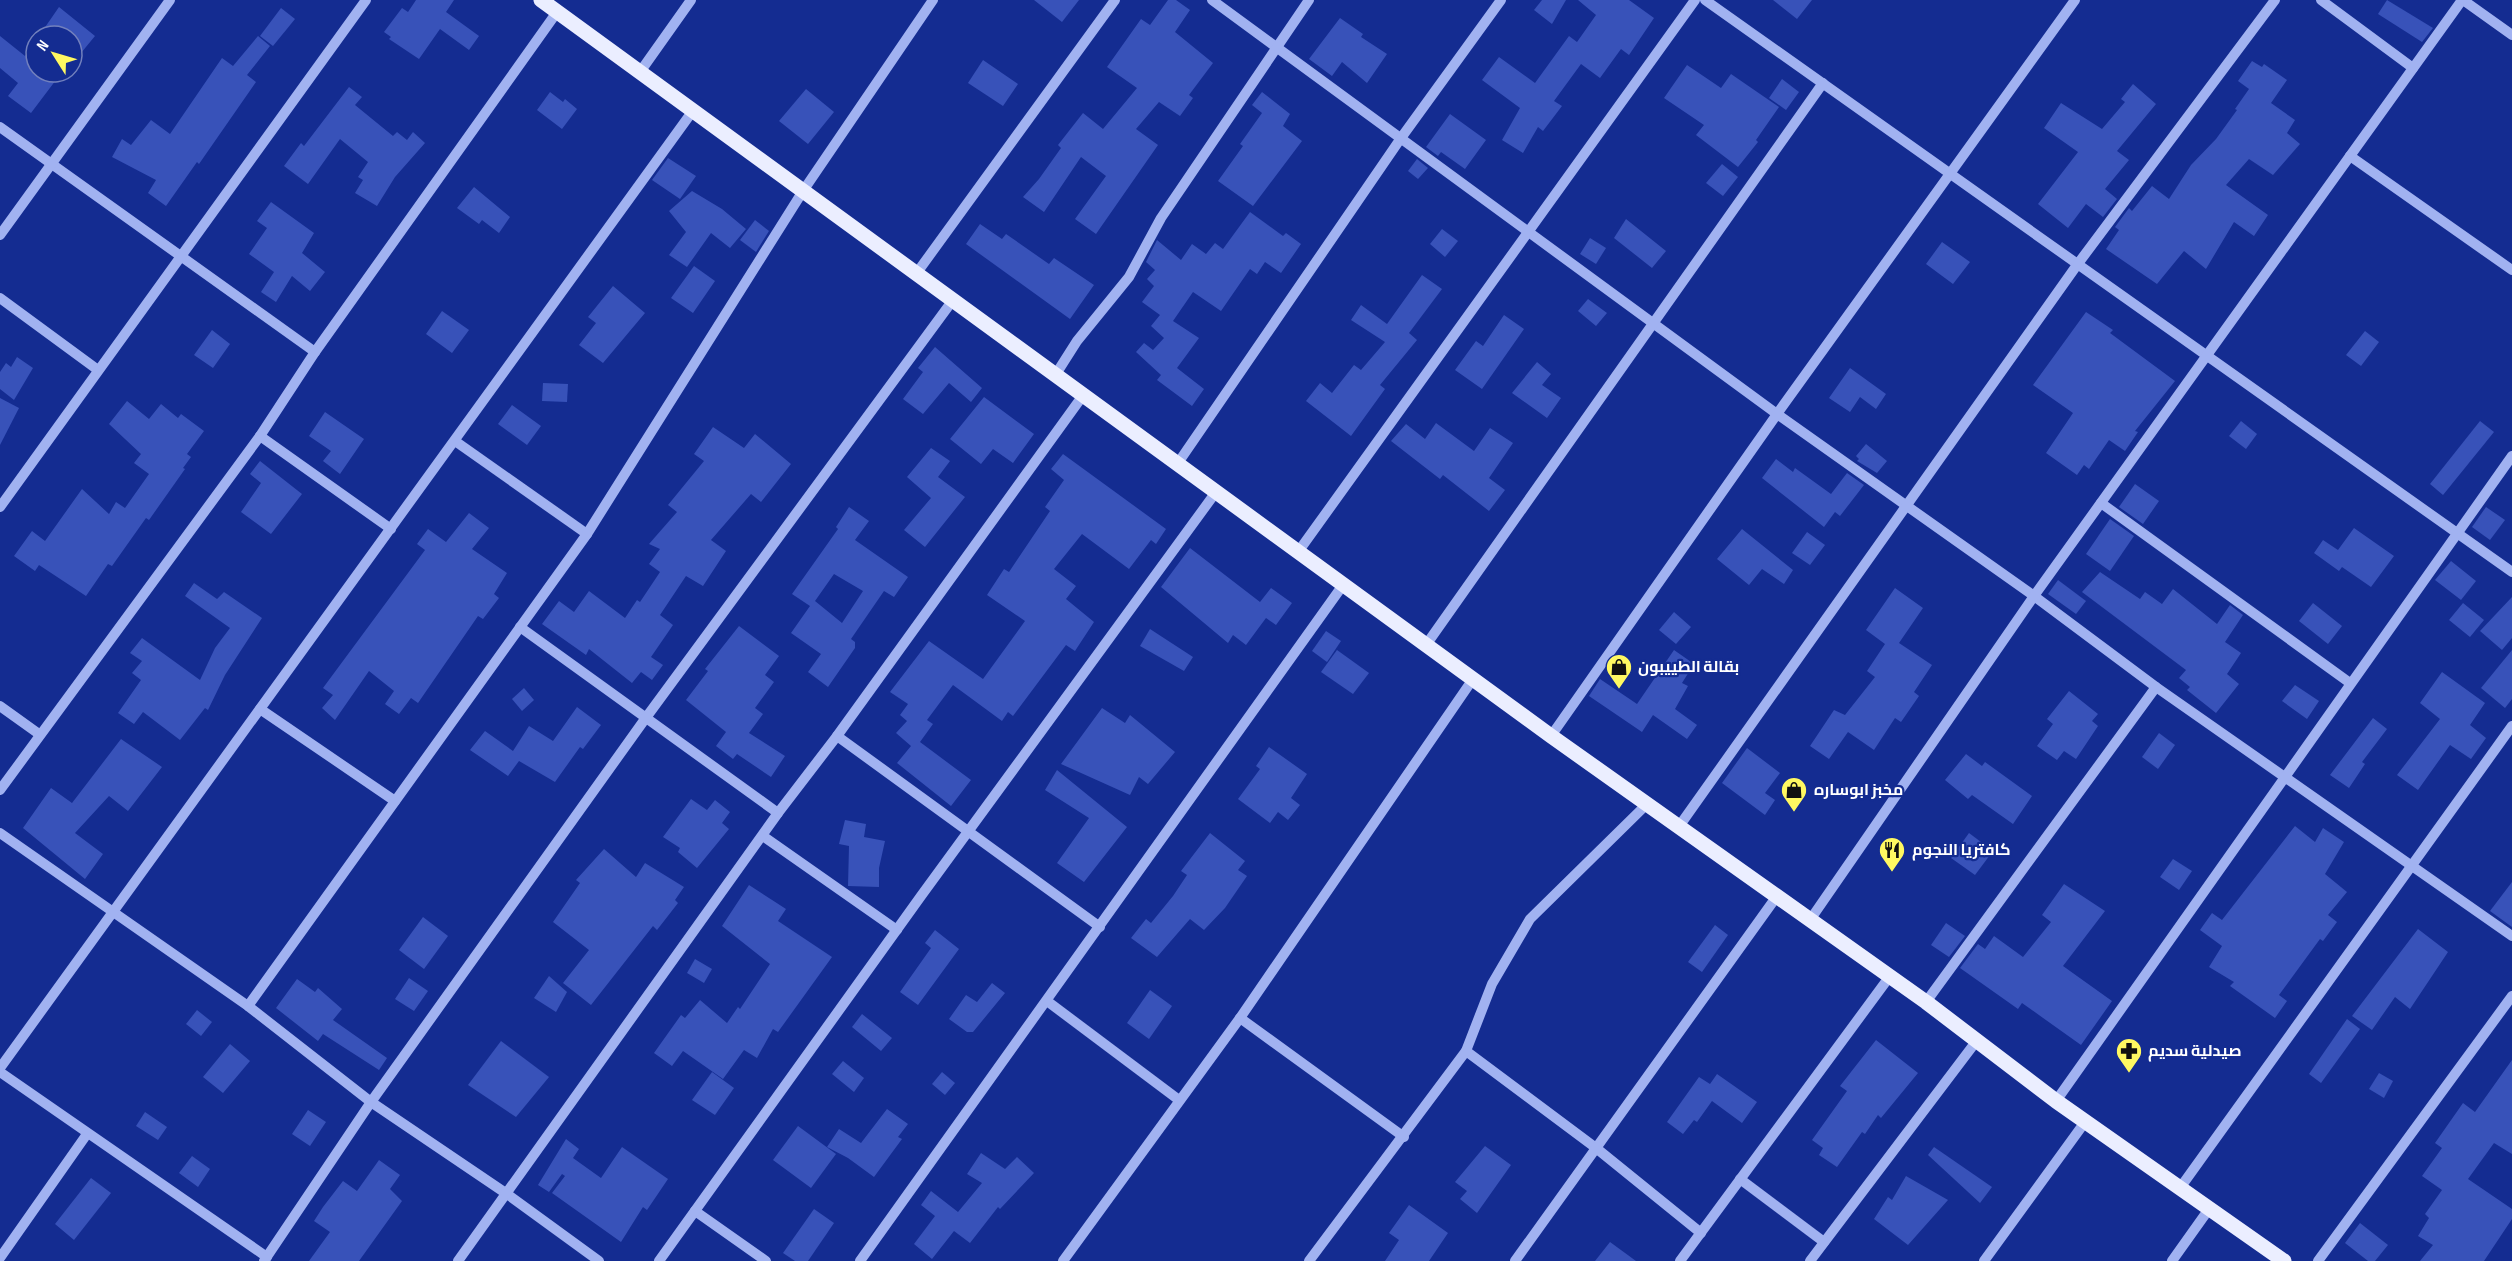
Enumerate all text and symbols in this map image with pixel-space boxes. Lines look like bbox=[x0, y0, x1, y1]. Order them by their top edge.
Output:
north arrow bbox=[24, 24, 84, 84]
text: N bbox=[33, 37, 53, 55]
shop icon: بقالة الطييبون bbox=[1604, 652, 1634, 690]
place label: بقالة الطييبون bbox=[1638, 658, 1739, 677]
shop icon: مخبز ابوساره bbox=[1779, 775, 1809, 813]
place label: مخبز ابوساره bbox=[1814, 781, 1903, 800]
restaurant icon: كافتريا النجوم bbox=[1877, 835, 1907, 873]
place label: كافتريا النجوم bbox=[1912, 841, 2011, 861]
pharmacy icon: صيدلية سديم bbox=[2114, 1036, 2144, 1074]
place label: صيدلية سديم bbox=[2148, 1042, 2242, 1062]

